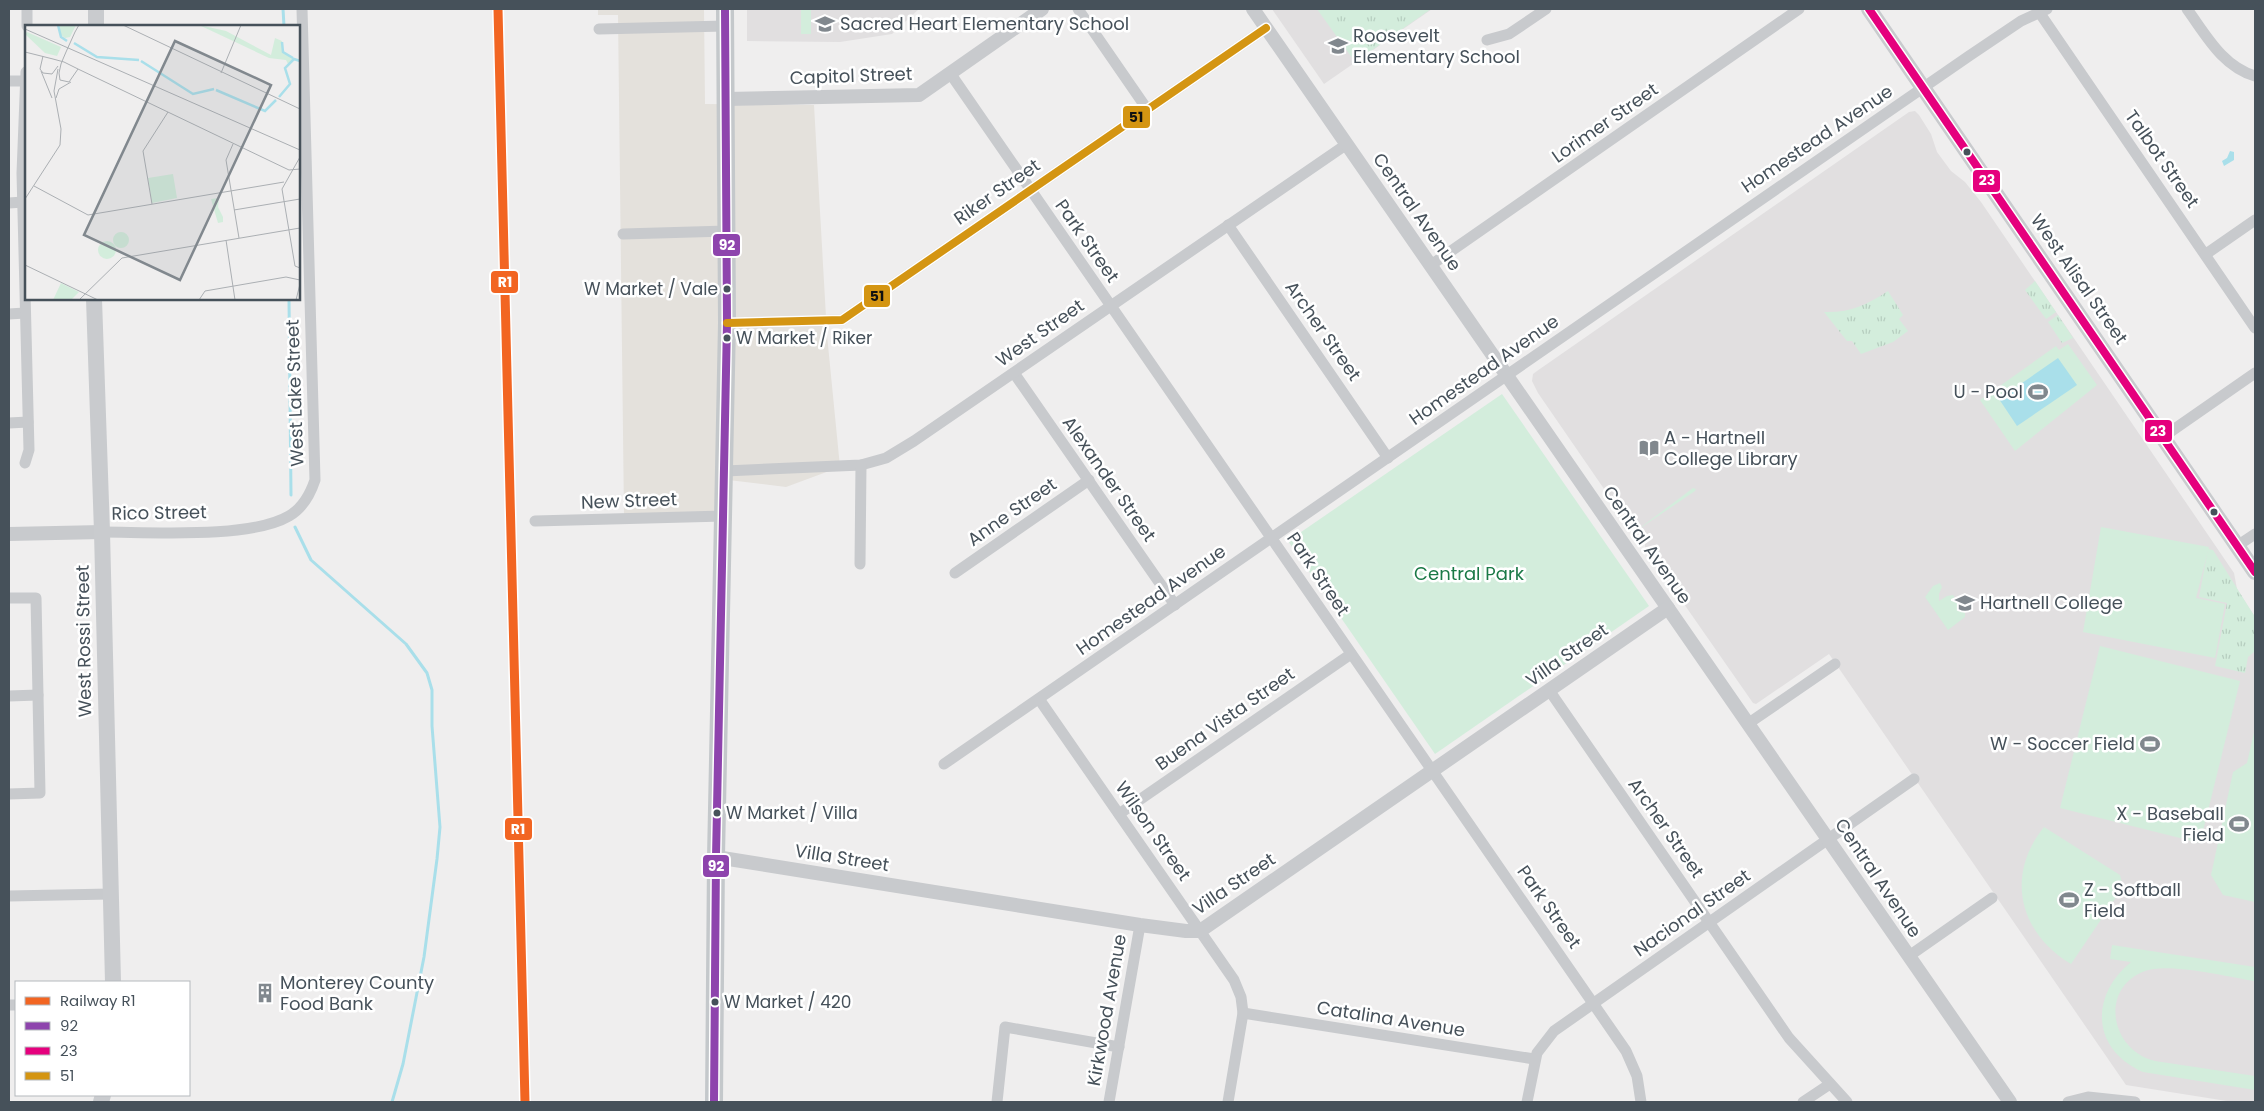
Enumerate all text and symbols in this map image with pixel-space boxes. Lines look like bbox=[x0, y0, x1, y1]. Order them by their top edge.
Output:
place label: Sacred Heart Elementary School bbox=[840, 11, 1129, 36]
school or university icon: Sacred Heart Elementary School bbox=[814, 13, 836, 35]
place label: Roosevelt Elementary School bbox=[1353, 23, 1520, 69]
inset map bbox=[25, 25, 300, 300]
school or university icon: Roosevelt Elementary School bbox=[1327, 35, 1349, 57]
street label: Capitol Street bbox=[789, 61, 913, 90]
street label: Lorimer Street bbox=[1547, 77, 1663, 168]
street label: Homestead Avenue bbox=[1736, 79, 1897, 199]
line badge: 51 bbox=[1122, 105, 1151, 129]
street label: Talbot Street bbox=[2119, 105, 2205, 213]
text: 51 bbox=[1129, 107, 1143, 127]
unlabelled marker bbox=[1962, 147, 1972, 157]
street label: Central Avenue bbox=[1367, 148, 1467, 276]
street label: Riker Street bbox=[949, 153, 1045, 231]
line badge: 23 bbox=[1972, 169, 2001, 193]
text: 23 bbox=[1979, 170, 1995, 190]
street label: Park Street bbox=[1050, 194, 1125, 287]
street label: West Alisal Street bbox=[2025, 208, 2134, 349]
line badge: 92 bbox=[712, 233, 741, 257]
text: 92 bbox=[719, 235, 735, 255]
line badge: R1 bbox=[490, 270, 519, 294]
text: R1 bbox=[498, 272, 512, 292]
street label: Archer Street bbox=[1280, 276, 1367, 386]
place label: W Market / Vale bbox=[584, 277, 718, 301]
marker: W Market / Vale bbox=[722, 284, 732, 294]
line badge: 51 bbox=[863, 284, 891, 308]
text: 51 bbox=[870, 286, 884, 306]
street label: West Street bbox=[991, 293, 1089, 372]
street label: Homestead Avenue bbox=[1404, 308, 1564, 431]
street label: West Lake Street bbox=[279, 319, 310, 467]
place label: W Market / Riker bbox=[736, 326, 872, 350]
marker: W Market / Riker bbox=[722, 333, 732, 343]
place label: U - Pool bbox=[1953, 379, 2023, 404]
sports icon: U - Pool bbox=[2027, 381, 2049, 403]
street label: Alexander Street bbox=[1057, 411, 1162, 546]
line badge: 23 bbox=[2144, 419, 2173, 443]
text: 23 bbox=[2150, 421, 2166, 441]
place label: A - Hartnell College Library bbox=[1664, 425, 1798, 471]
library icon: A - Hartnell College Library bbox=[1638, 437, 1660, 459]
street label: Anne Street bbox=[962, 472, 1061, 552]
street label: Central Avenue bbox=[1597, 481, 1697, 609]
street label: New Street bbox=[581, 486, 677, 515]
street label: Rico Street bbox=[111, 499, 207, 526]
unlabelled marker bbox=[2209, 507, 2219, 517]
street label: Park Street bbox=[1281, 527, 1356, 621]
street label: Homestead Avenue bbox=[1071, 538, 1231, 661]
park label: Central Park bbox=[1414, 561, 1525, 586]
street label: West Rossi Street bbox=[70, 564, 97, 718]
place label: Hartnell College bbox=[1980, 590, 2123, 615]
school or university icon: Hartnell College bbox=[1954, 592, 1976, 614]
street label: Villa Street bbox=[1521, 617, 1613, 692]
street label: Buena Vista Street bbox=[1150, 661, 1299, 776]
place label: W - Soccer Field bbox=[1990, 731, 2135, 756]
sports icon: W - Soccer Field bbox=[2139, 733, 2161, 755]
street label: Archer Street bbox=[1623, 773, 1710, 883]
street label: Wilson Street bbox=[1110, 776, 1197, 886]
place label: W Market / Villa bbox=[726, 801, 858, 825]
place label: X - Baseball Field bbox=[2116, 801, 2224, 847]
marker: W Market / Villa bbox=[712, 808, 722, 818]
street label: Central Avenue bbox=[1829, 813, 1928, 942]
sports icon: X - Baseball Field bbox=[2228, 813, 2250, 835]
line badge: R1 bbox=[504, 817, 533, 841]
text: R1 bbox=[511, 819, 525, 839]
street label: Villa Street bbox=[793, 838, 891, 877]
street label: Villa Street bbox=[1187, 847, 1280, 921]
line badge: 92 bbox=[702, 854, 730, 878]
text: 92 bbox=[708, 856, 724, 876]
street label: Park Street bbox=[1512, 860, 1587, 953]
street label: Nacional Street bbox=[1628, 863, 1755, 962]
place label: Z - Softball Field bbox=[2084, 877, 2181, 923]
sports icon: Z - Softball Field bbox=[2058, 889, 2080, 911]
street label: Kirkwood Avenue bbox=[1081, 932, 1132, 1088]
place label: Monterey County Food Bank bbox=[280, 970, 434, 1016]
legend bbox=[15, 981, 190, 1096]
building icon: Monterey County Food Bank bbox=[254, 982, 276, 1004]
text: Railway R1 bbox=[60, 990, 135, 1011]
place label: W Market / 420 bbox=[724, 990, 851, 1014]
street label: Catalina Avenue bbox=[1315, 994, 1467, 1043]
marker: W Market / 420 bbox=[710, 997, 720, 1007]
text: 92 bbox=[60, 1015, 78, 1036]
text: 23 bbox=[60, 1040, 77, 1061]
text: 51 bbox=[60, 1065, 74, 1086]

